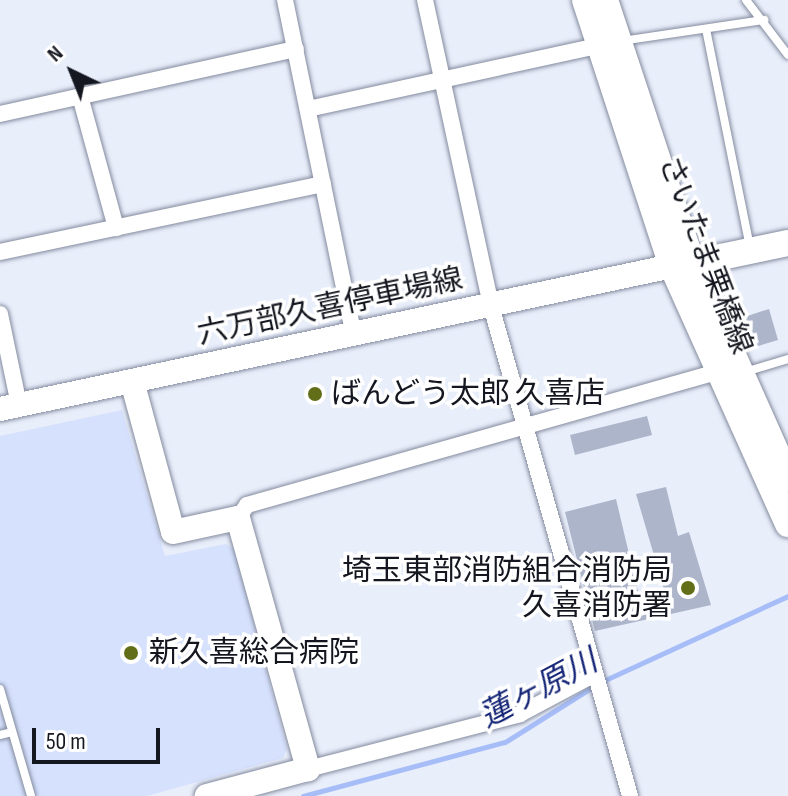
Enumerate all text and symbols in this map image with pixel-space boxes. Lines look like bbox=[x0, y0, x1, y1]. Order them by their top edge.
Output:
north arrow bbox=[32, 32, 112, 112]
text: N bbox=[42, 40, 69, 68]
street label: さいたま栗橋線 bbox=[651, 151, 759, 359]
street label: 六万部久喜停車場線 bbox=[194, 261, 466, 353]
place label: ばんどう太郎 久喜店 bbox=[331, 376, 606, 412]
marker: ばんどう太郎 久喜店 bbox=[306, 385, 324, 403]
place label: 埼玉東部消防組合消防局 久喜消防署 bbox=[342, 553, 672, 624]
marker: 埼玉東部消防組合消防局 久喜消防署 bbox=[679, 579, 697, 597]
place label: 新久喜総合病院 bbox=[149, 635, 359, 671]
marker: 新久喜総合病院 bbox=[120, 642, 142, 664]
water label: 蓮ヶ原川 bbox=[473, 643, 605, 737]
scale bar bbox=[36, 712, 164, 762]
text: 50 m bbox=[46, 727, 86, 756]

